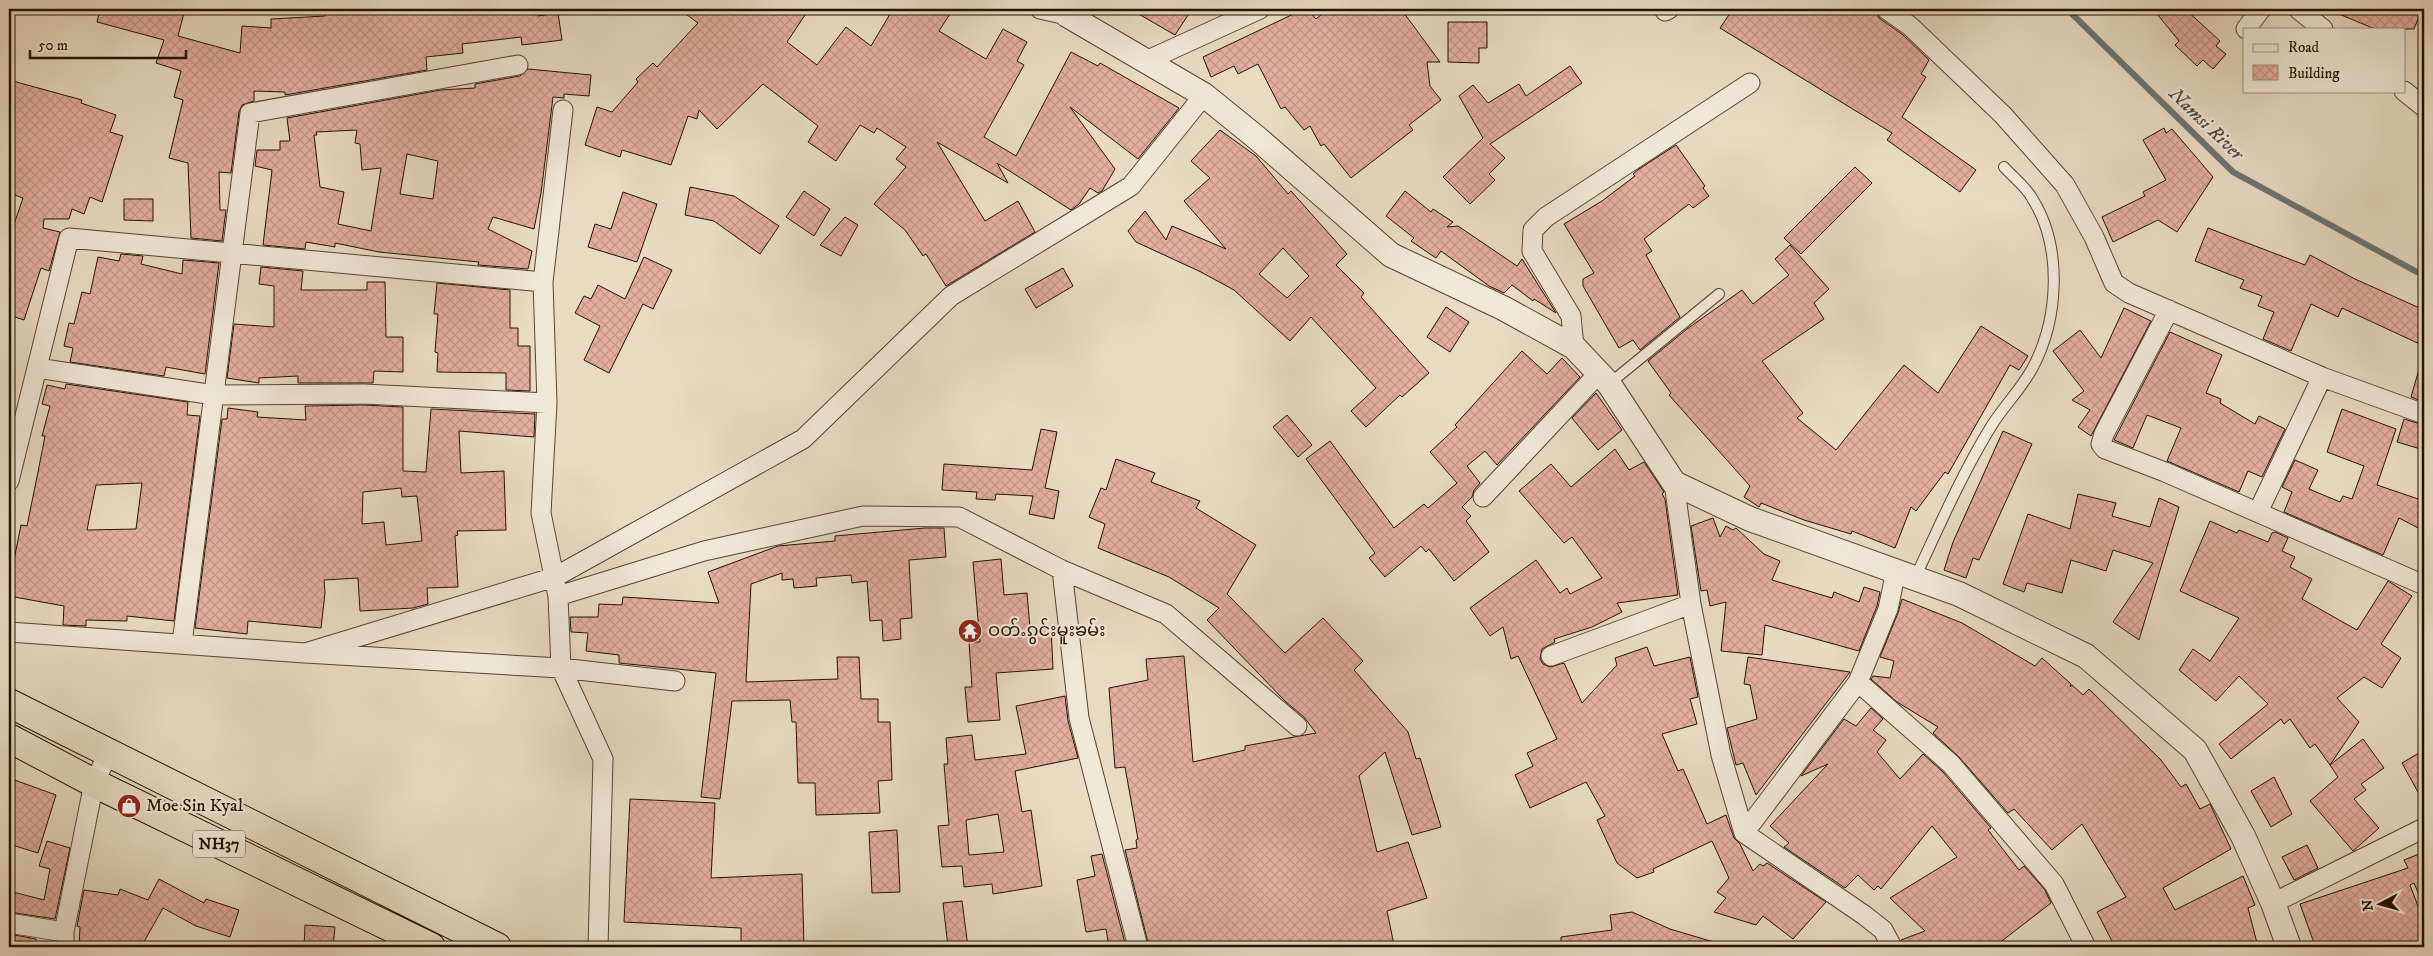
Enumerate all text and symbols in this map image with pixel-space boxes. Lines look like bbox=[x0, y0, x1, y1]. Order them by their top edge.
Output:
scale bar bbox=[30, 28, 186, 60]
legend bbox=[2243, 28, 2406, 92]
text: 50 m bbox=[38, 36, 68, 55]
text: Road bbox=[2288, 38, 2320, 57]
text: Building bbox=[2288, 64, 2340, 83]
water label: Namsi River bbox=[2163, 82, 2250, 167]
place label: ဝတ်ႉၵွင်းမူးၶမ်း bbox=[988, 617, 1105, 645]
temple icon: ဝတ်ႉၵွင်းမူးၶမ်း bbox=[957, 618, 983, 644]
shop icon: Moe Sin Kyal bbox=[116, 793, 142, 819]
place label: Moe Sin Kyal bbox=[146, 795, 244, 817]
road number: NH37 bbox=[193, 831, 245, 858]
north arrow bbox=[2356, 878, 2406, 928]
text: N bbox=[2358, 898, 2378, 912]

